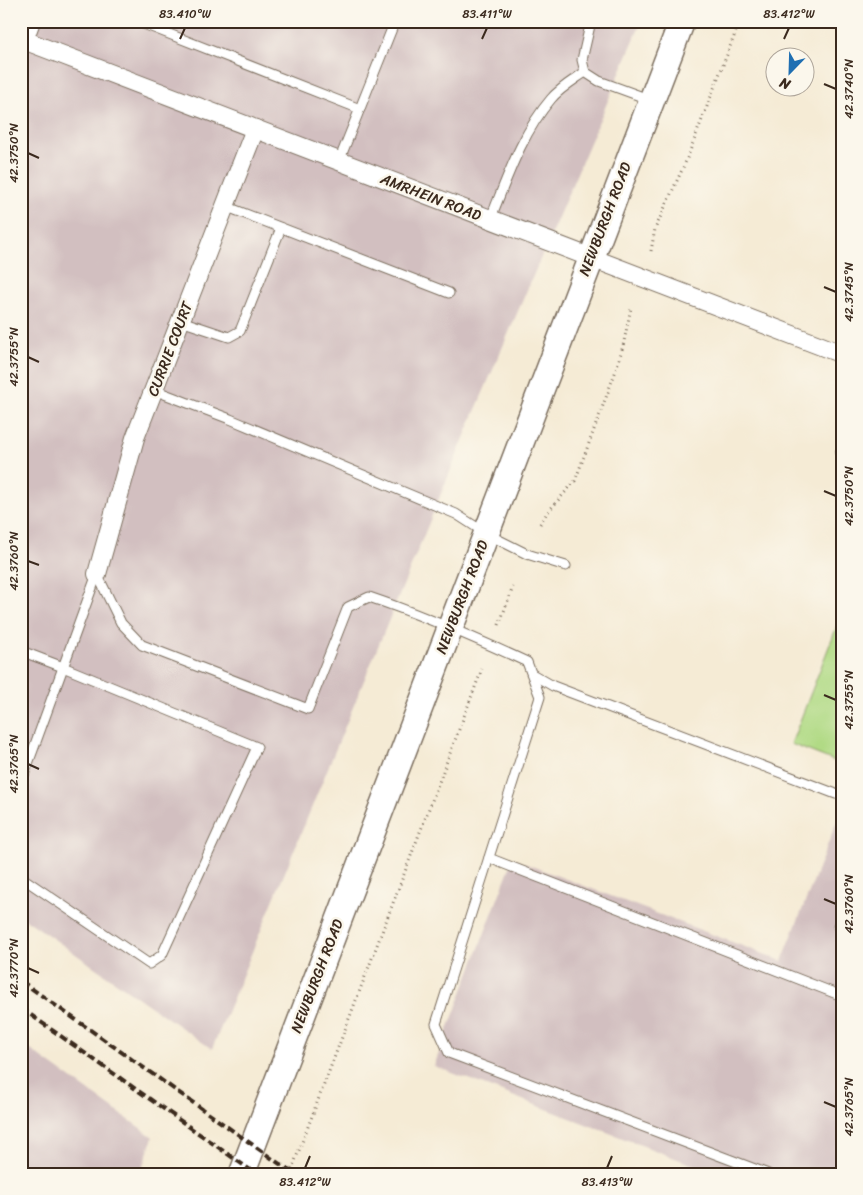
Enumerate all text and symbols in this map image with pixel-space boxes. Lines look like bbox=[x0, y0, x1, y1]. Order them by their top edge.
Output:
text: 83.410°W bbox=[159, 3, 212, 25]
text: 83.411°W bbox=[462, 3, 513, 25]
text: 83.412°W bbox=[763, 3, 815, 25]
north arrow bbox=[766, 48, 816, 98]
text: 42.3740°N bbox=[838, 58, 860, 119]
text: N bbox=[775, 70, 795, 97]
text: 42.3750°N bbox=[3, 122, 25, 183]
street label: NEWBURGH ROAD bbox=[571, 158, 639, 280]
street label: AMRHEIN ROAD bbox=[376, 165, 485, 228]
text: 42.3745°N bbox=[838, 261, 860, 322]
street label: CURRIE COURT bbox=[140, 296, 201, 400]
text: 42.3755°N bbox=[3, 327, 25, 387]
text: 42.3750°N bbox=[838, 465, 860, 526]
text: 42.3760°N bbox=[3, 531, 25, 591]
street label: NEWBURGH ROAD bbox=[428, 536, 496, 658]
text: 42.3755°N bbox=[838, 670, 860, 730]
text: 42.3765°N bbox=[3, 734, 25, 794]
text: 42.3760°N bbox=[838, 874, 860, 934]
street label: NEWBURGH ROAD bbox=[283, 915, 351, 1037]
text: 42.3770°N bbox=[3, 938, 25, 998]
text: 42.3765°N bbox=[838, 1077, 860, 1137]
text: 83.412°W bbox=[279, 1171, 331, 1193]
text: 83.413°W bbox=[581, 1171, 633, 1193]

